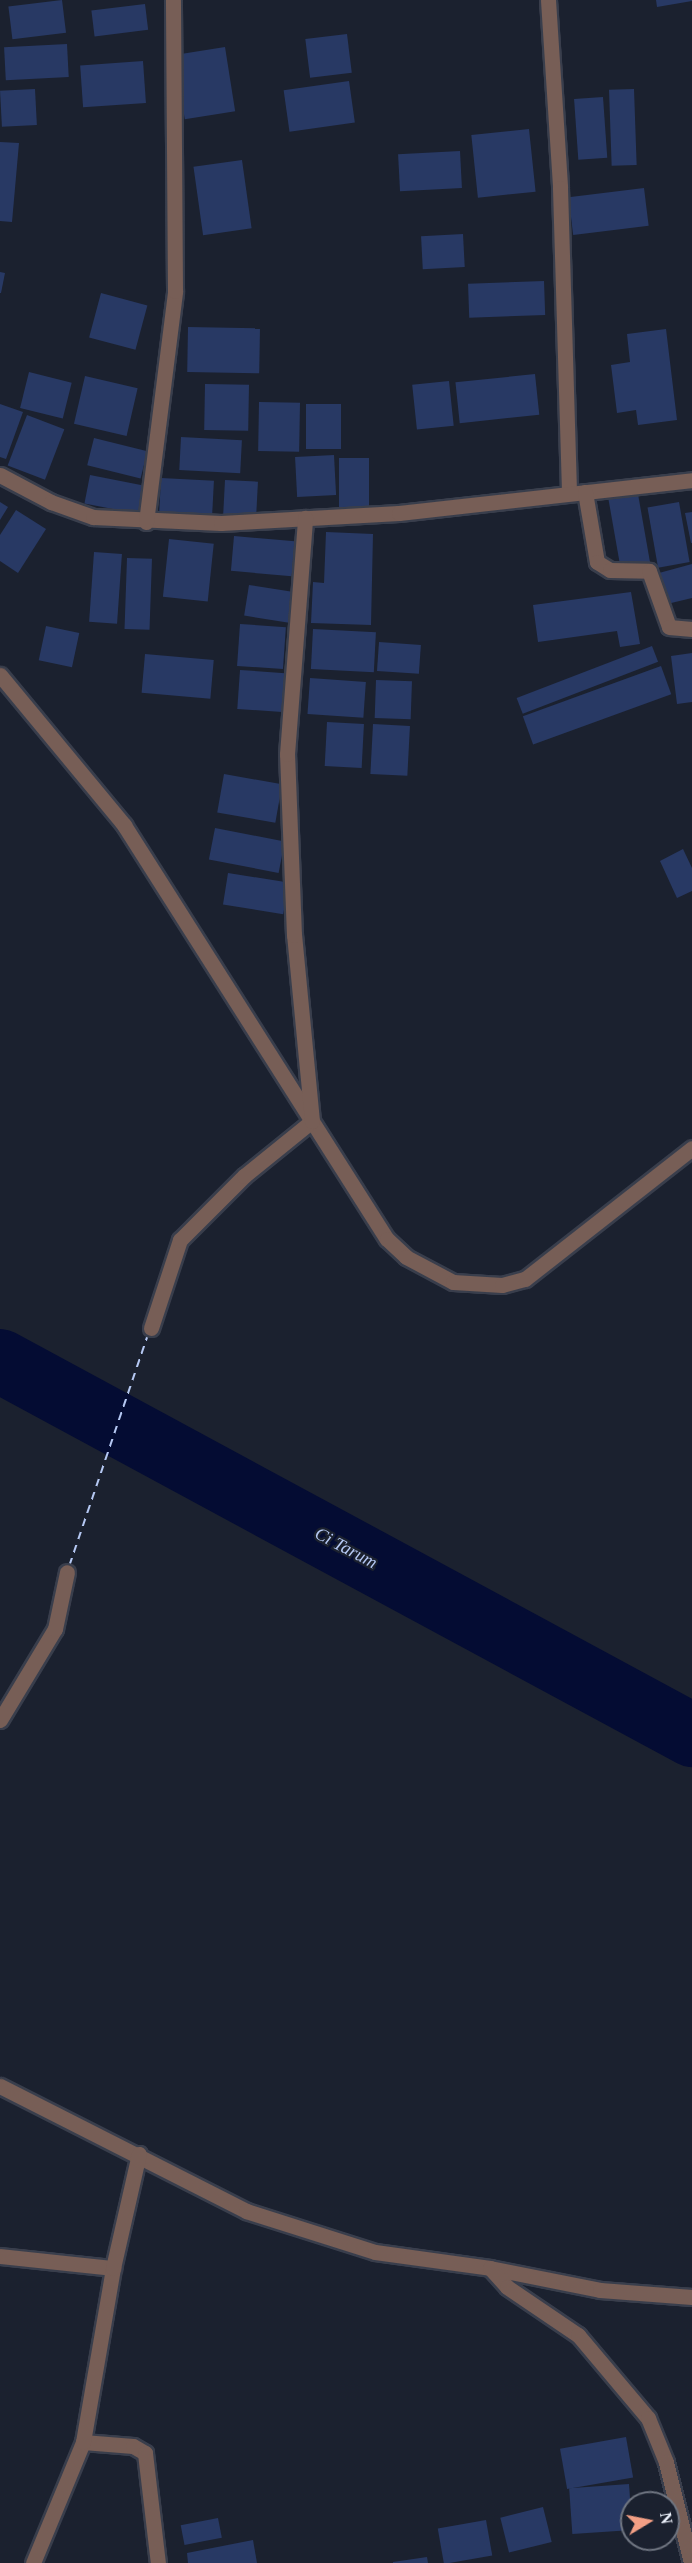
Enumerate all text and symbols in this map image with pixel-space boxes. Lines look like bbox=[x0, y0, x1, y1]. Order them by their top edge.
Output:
water label: Ci Tarum bbox=[311, 1523, 381, 1573]
north arrow bbox=[620, 2491, 680, 2551]
text: N bbox=[657, 2511, 676, 2525]

